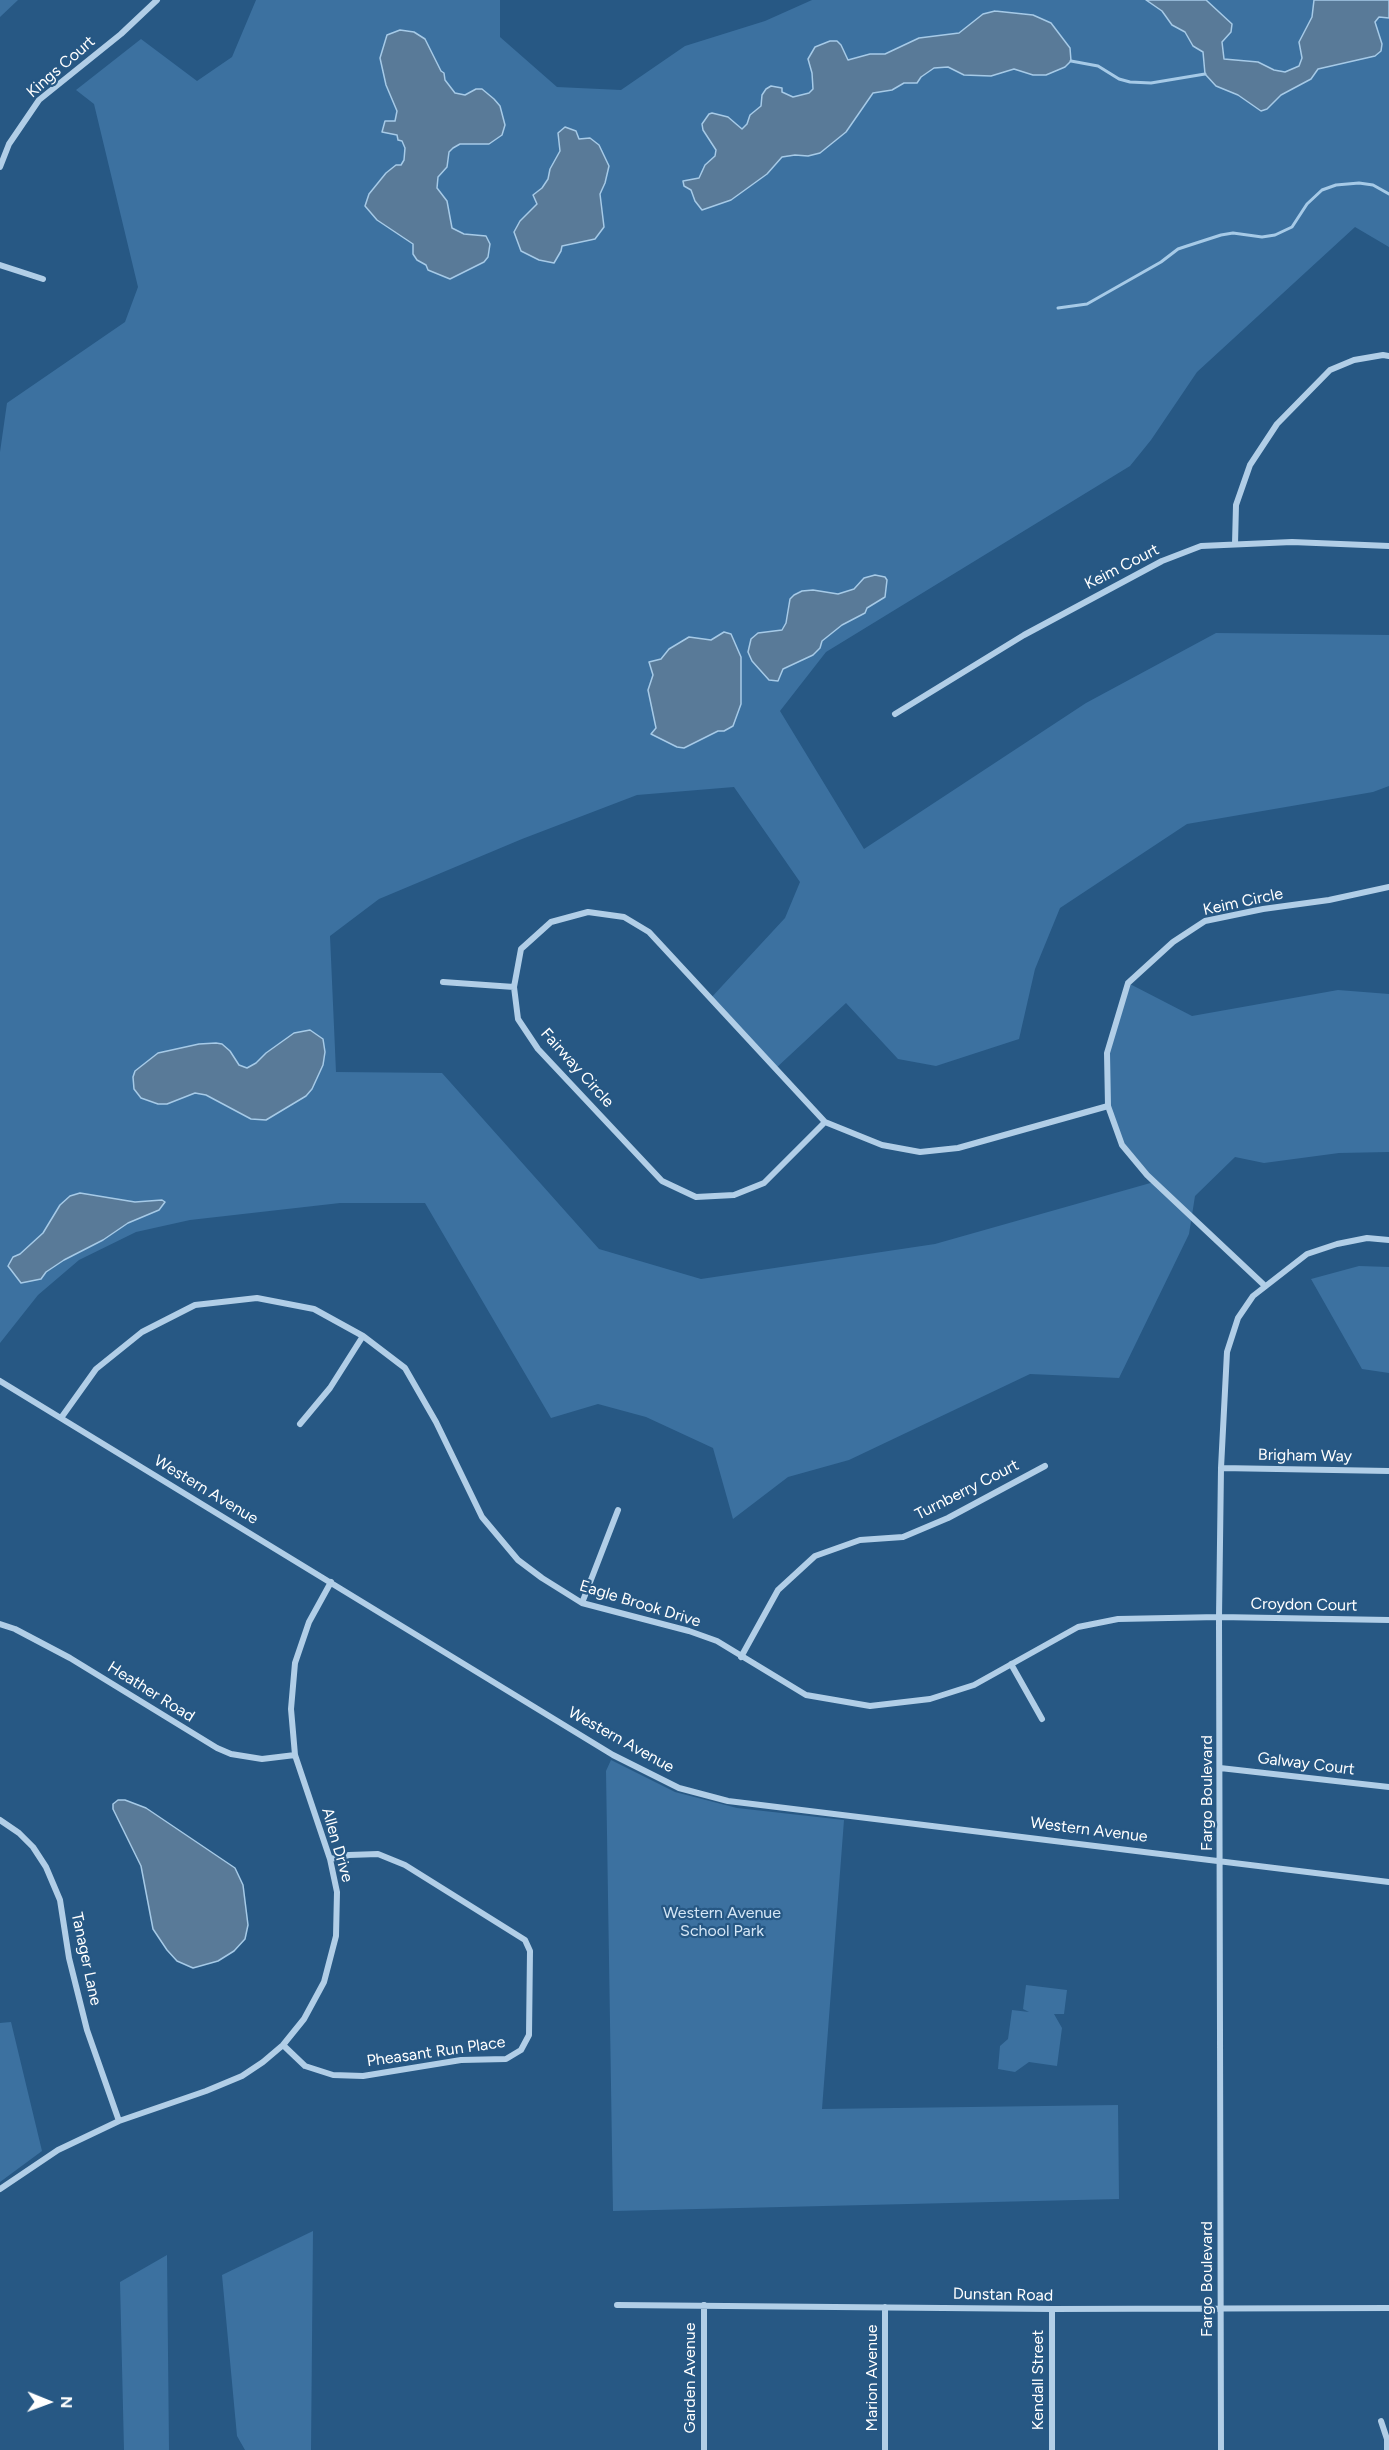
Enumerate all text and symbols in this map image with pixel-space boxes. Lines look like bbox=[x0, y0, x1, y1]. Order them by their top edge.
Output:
street label: Kings Court bbox=[23, 32, 99, 102]
street label: Keim Court bbox=[1082, 540, 1162, 594]
street label: Keim Circle bbox=[1201, 884, 1285, 920]
street label: Fairway Circle bbox=[536, 1024, 618, 1112]
street label: Brigham Way bbox=[1258, 1446, 1352, 1466]
street label: Western Avenue bbox=[150, 1451, 262, 1529]
street label: Turnberry Court bbox=[912, 1456, 1022, 1524]
street label: Eagle Brook Drive bbox=[577, 1576, 703, 1632]
street label: Croydon Court bbox=[1250, 1594, 1358, 1616]
street label: Heather Road bbox=[104, 1658, 198, 1726]
street label: Western Avenue bbox=[565, 1703, 677, 1777]
street label: Fargo Boulevard bbox=[1197, 1735, 1217, 1851]
street label: Galway Court bbox=[1256, 1749, 1356, 1779]
street label: Allen Drive bbox=[317, 1806, 357, 1884]
street label: Western Avenue bbox=[1029, 1813, 1149, 1847]
park label: Western Avenue School Park bbox=[663, 1903, 781, 1941]
street label: Tanager Lane bbox=[67, 1911, 105, 2007]
street label: Pheasant Run Place bbox=[365, 2033, 507, 2071]
street label: Fargo Boulevard bbox=[1197, 2221, 1217, 2337]
street label: Dunstan Road bbox=[953, 2285, 1053, 2305]
street label: Garden Avenue bbox=[680, 2323, 700, 2433]
street label: Marion Avenue bbox=[862, 2324, 882, 2432]
street label: Kendall Street bbox=[1028, 2330, 1048, 2430]
north arrow bbox=[18, 2372, 78, 2432]
text: N bbox=[57, 2396, 76, 2409]

